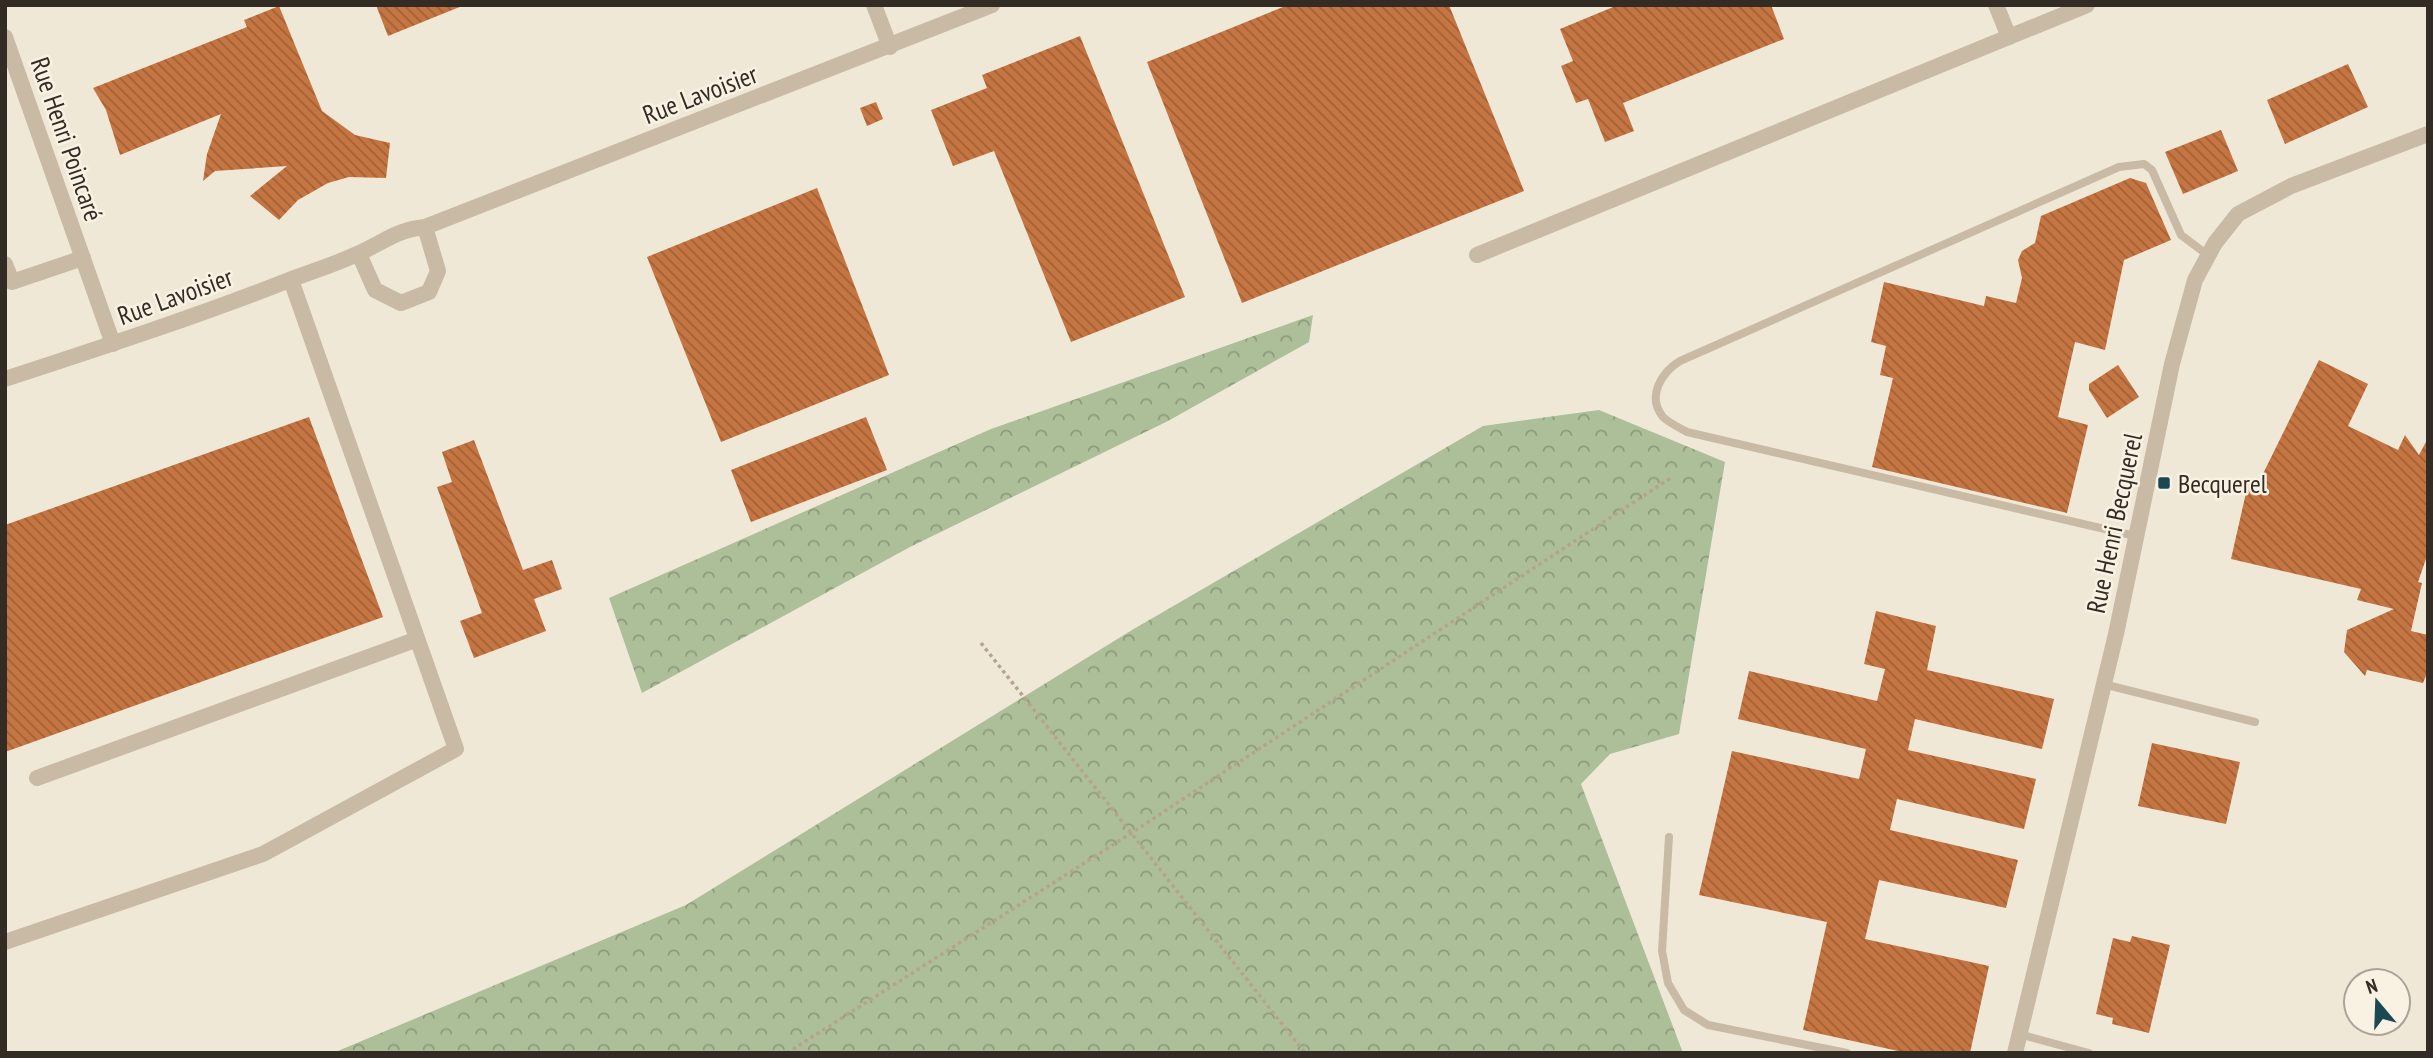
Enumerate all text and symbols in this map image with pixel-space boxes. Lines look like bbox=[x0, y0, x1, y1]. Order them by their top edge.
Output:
street label: Rue Henri Poincaré bbox=[24, 53, 110, 225]
street label: Rue Lavoisier bbox=[638, 57, 762, 131]
street label: Rue Lavoisier bbox=[113, 260, 237, 332]
street label: Rue Henri Becquerel bbox=[2079, 430, 2149, 616]
place label: Becquerel bbox=[2178, 467, 2267, 500]
marker: Becquerel bbox=[2156, 475, 2172, 491]
north arrow bbox=[2342, 967, 2412, 1037]
text: N bbox=[2363, 973, 2380, 999]

